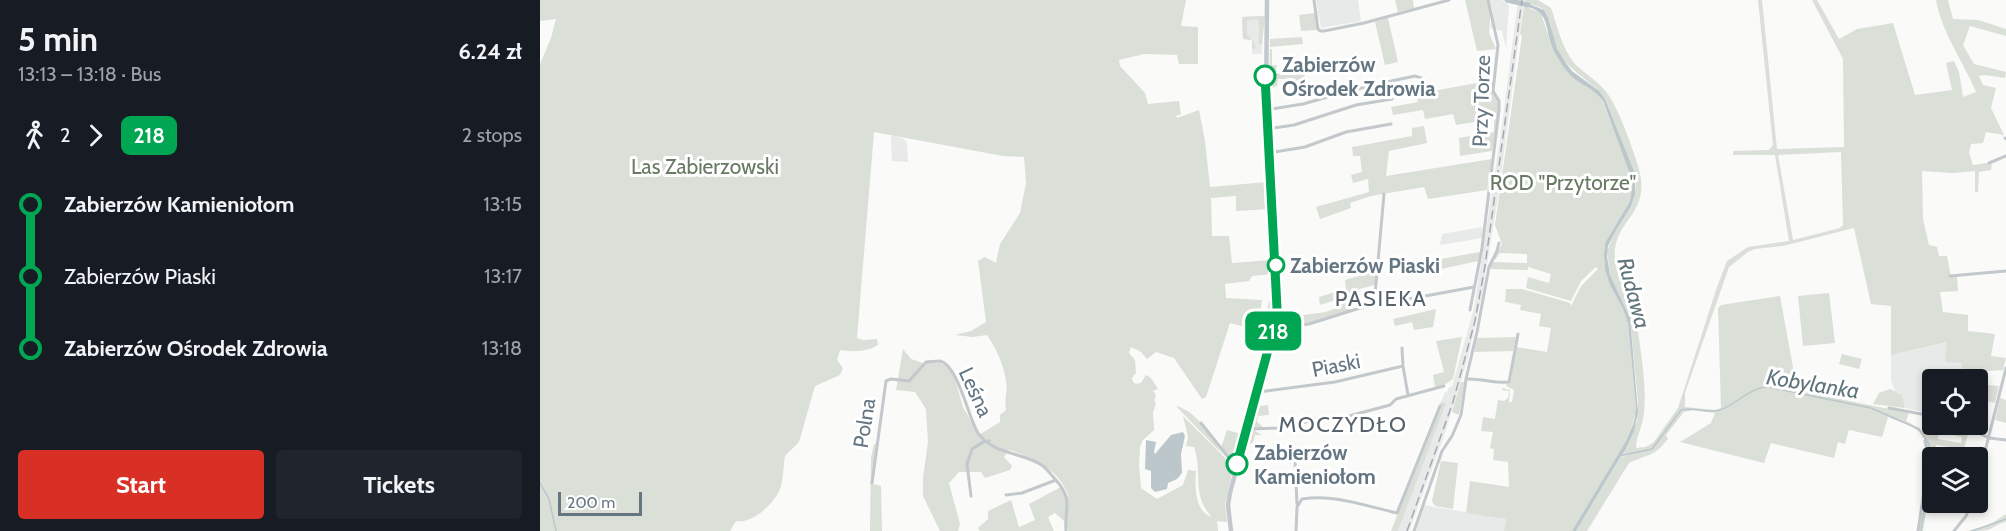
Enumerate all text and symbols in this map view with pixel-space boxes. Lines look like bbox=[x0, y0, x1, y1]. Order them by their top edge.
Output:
text: 5 min bbox=[18, 19, 98, 59]
text: 6.24 zł bbox=[458, 38, 522, 65]
place label: Zabierzów Ośrodek Zdrowia bbox=[1282, 52, 1436, 101]
street label: Przy Torze bbox=[1467, 54, 1495, 147]
text: 13:13 – 13:18 · Bus bbox=[18, 62, 161, 86]
marker: Zabierzów Ośrodek Zdrowia bbox=[1254, 65, 1276, 87]
icon: walk bbox=[18, 119, 51, 152]
icon: forward bbox=[79, 119, 112, 152]
text: 2 bbox=[60, 123, 70, 147]
text: 218 bbox=[133, 123, 165, 148]
text: 2 stops bbox=[462, 123, 522, 147]
park label: Las Zabierzowski bbox=[631, 154, 779, 179]
park label: ROD "Przytorze" bbox=[1490, 170, 1636, 195]
text: Zabierzów Kamieniołom bbox=[64, 191, 294, 218]
text: 13:15 bbox=[483, 192, 522, 216]
place label: Zabierzów Piaski bbox=[1290, 253, 1440, 278]
water label: Rudawa bbox=[1612, 254, 1656, 332]
marker: Zabierzów Piaski bbox=[1267, 256, 1285, 274]
text: Zabierzów Piaski bbox=[64, 263, 216, 290]
text: 13:17 bbox=[484, 264, 522, 288]
district label: PASIEKA bbox=[1335, 285, 1427, 312]
line badge: 218 bbox=[1238, 312, 1308, 350]
text: 218 bbox=[1257, 319, 1289, 344]
text: Zabierzów Ośrodek Zdrowia bbox=[64, 335, 328, 362]
text: 13:18 bbox=[482, 336, 522, 360]
street label: Piaski bbox=[1310, 348, 1362, 382]
street label: Leśna bbox=[954, 363, 998, 421]
water label: Kobylanka bbox=[1765, 363, 1861, 405]
map controls bbox=[1922, 369, 1988, 513]
button: locate bbox=[1922, 369, 1988, 435]
street label: Polna bbox=[848, 396, 880, 450]
district label: MOCZYDŁO bbox=[1279, 411, 1407, 438]
place label: Zabierzów Kamieniołom bbox=[1254, 440, 1376, 489]
button: layers bbox=[1922, 447, 1988, 513]
button: Start bbox=[18, 450, 264, 519]
button: Tickets bbox=[276, 450, 522, 519]
marker: Zabierzów Kamieniołom bbox=[1226, 453, 1248, 475]
scale bar bbox=[558, 489, 642, 516]
text: 200 m bbox=[567, 493, 615, 512]

